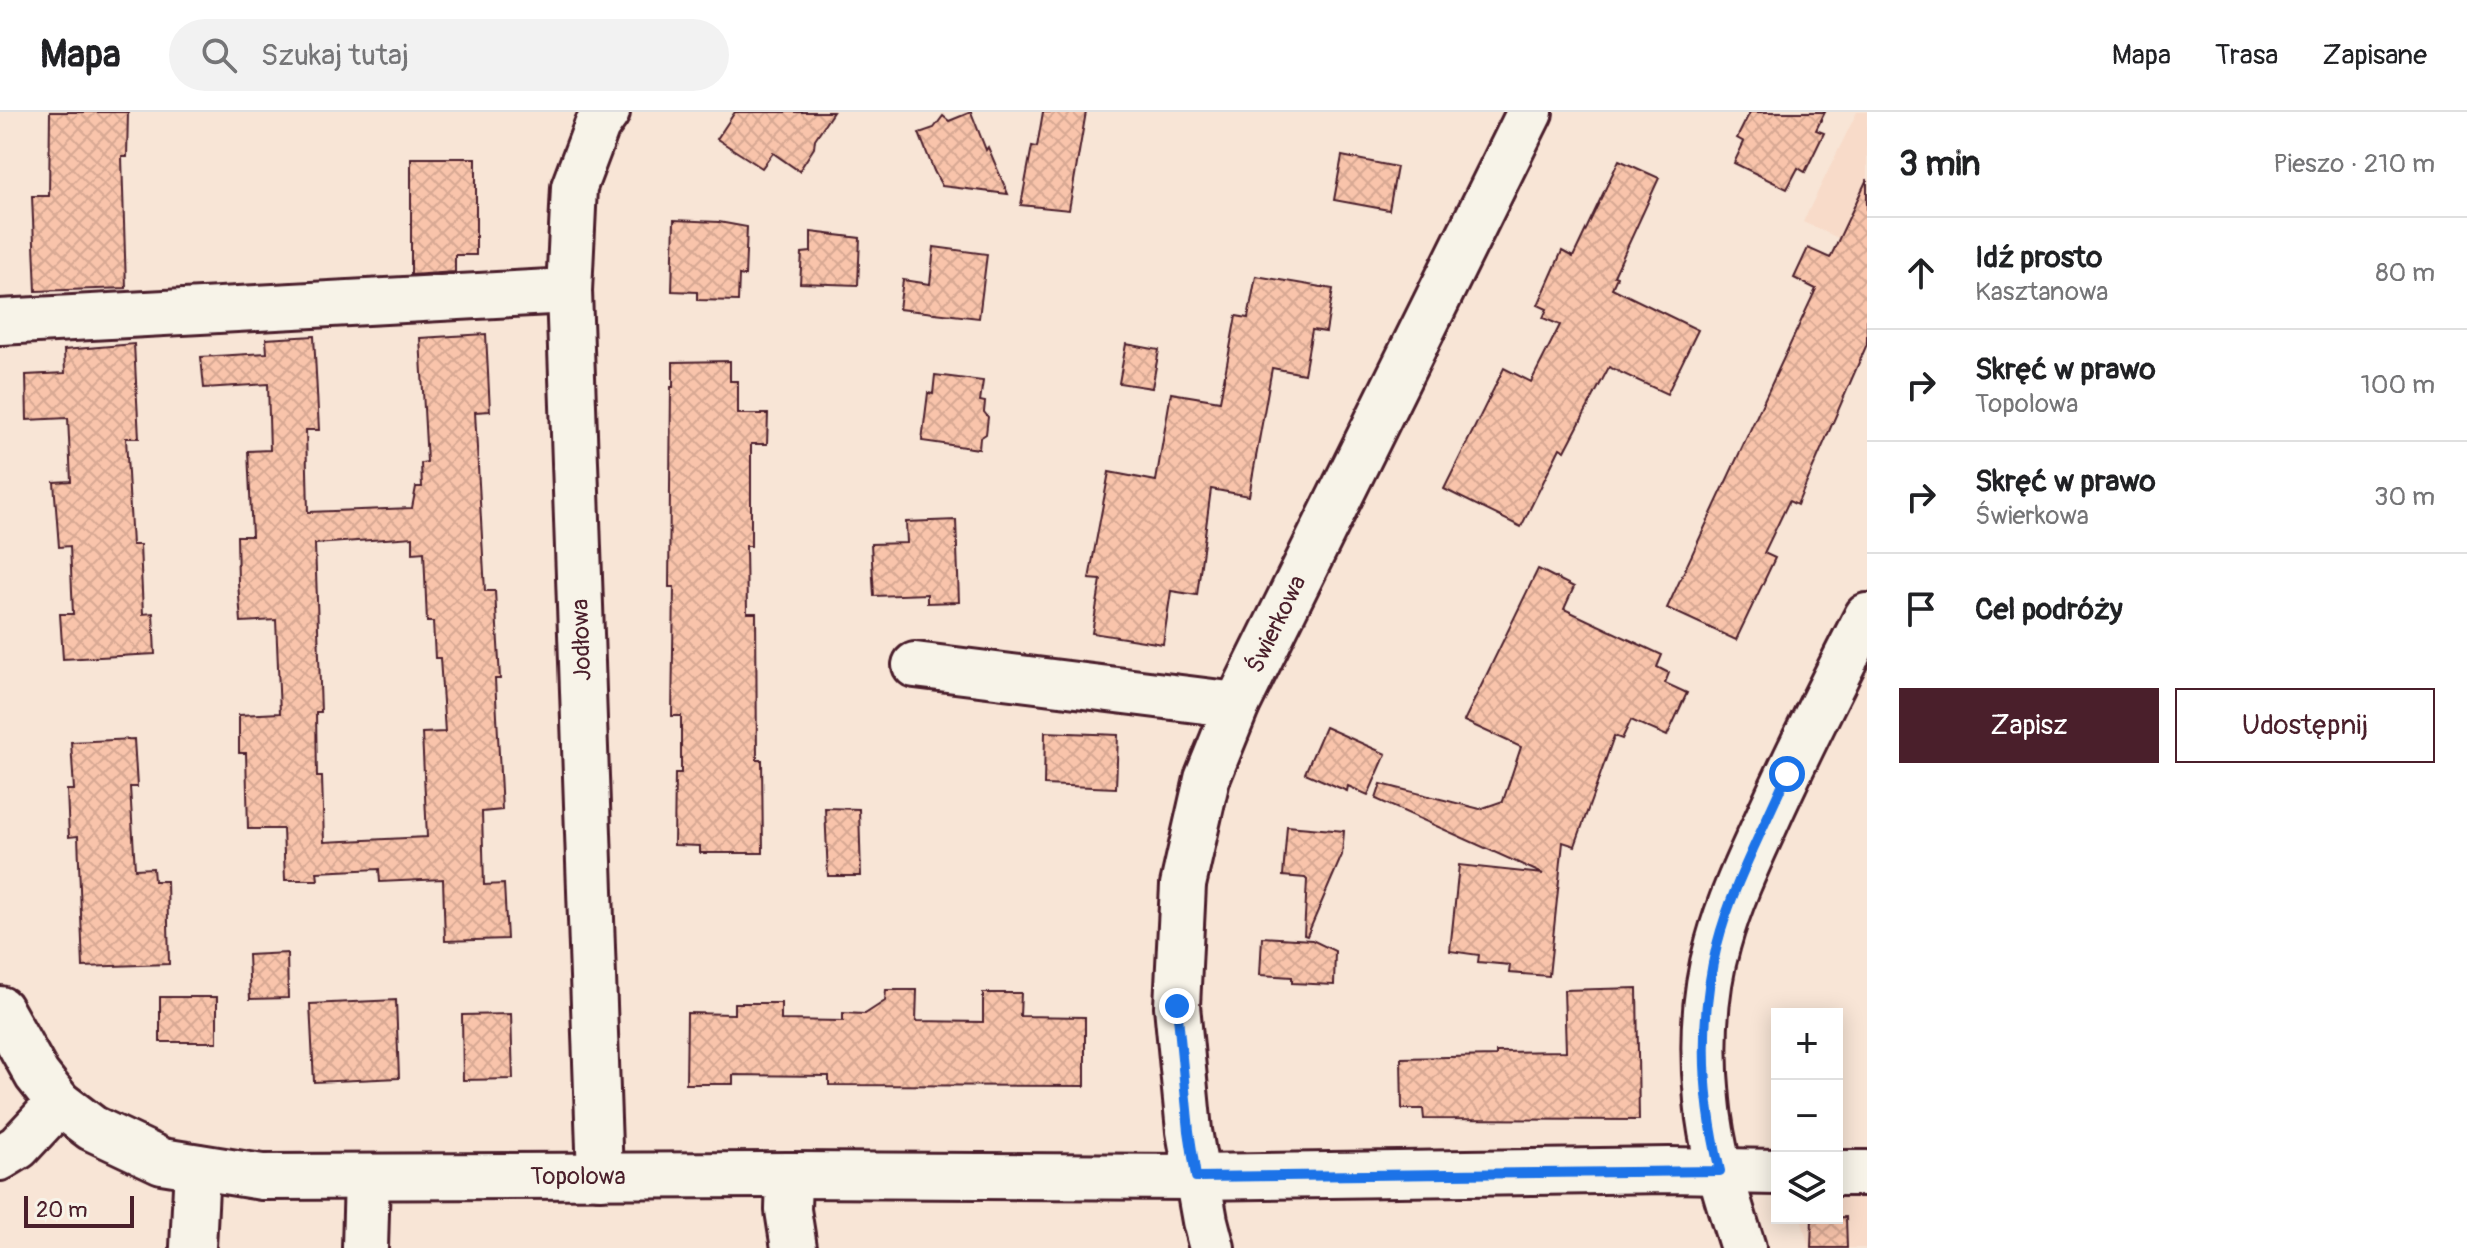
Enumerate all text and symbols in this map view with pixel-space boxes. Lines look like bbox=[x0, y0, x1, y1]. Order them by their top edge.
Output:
search box bbox=[169, 19, 729, 91]
text: Mapa bbox=[40, 31, 121, 79]
icon: search bbox=[197, 33, 241, 77]
text: Szukaj tutaj bbox=[261, 37, 409, 74]
text: Mapa bbox=[2112, 38, 2171, 73]
text: Trasa bbox=[2215, 38, 2278, 73]
text: Zapisane bbox=[2322, 38, 2427, 73]
text: 3 min bbox=[1899, 143, 1981, 186]
text: Pieszo · 210 m bbox=[2273, 148, 2435, 180]
text: Idź prosto bbox=[1975, 239, 2102, 276]
icon: ahead bbox=[1899, 251, 1943, 295]
text: 80 m bbox=[2375, 257, 2435, 289]
text: Kasztanowa bbox=[1975, 276, 2108, 308]
text: Skręć w prawo bbox=[1975, 351, 2156, 388]
icon: right bbox=[1899, 363, 1943, 407]
text: 100 m bbox=[2361, 369, 2435, 401]
text: Topolowa bbox=[1975, 388, 2078, 420]
text: Skręć w prawo bbox=[1975, 463, 2156, 500]
icon: right bbox=[1899, 475, 1943, 519]
text: 30 m bbox=[2374, 481, 2435, 513]
text: Świerkowa bbox=[1975, 500, 2089, 532]
street label: Świerkowa bbox=[1240, 571, 1313, 678]
icon: arrive bbox=[1899, 587, 1943, 631]
text: Cel podróży bbox=[1975, 591, 2123, 628]
street label: Jodłowa bbox=[566, 598, 597, 682]
button: Zapisz bbox=[1899, 688, 2159, 763]
button: Udostępnij bbox=[2175, 688, 2435, 763]
route start bbox=[1769, 756, 1805, 792]
route end bbox=[1159, 988, 1195, 1024]
map controls bbox=[1771, 1008, 1843, 1224]
button: + bbox=[1771, 1008, 1843, 1080]
button: − bbox=[1771, 1080, 1843, 1152]
button: layers bbox=[1771, 1152, 1843, 1224]
street label: Topolowa bbox=[530, 1162, 626, 1191]
scale bar bbox=[24, 1192, 134, 1228]
text: 20 m bbox=[36, 1196, 88, 1224]

